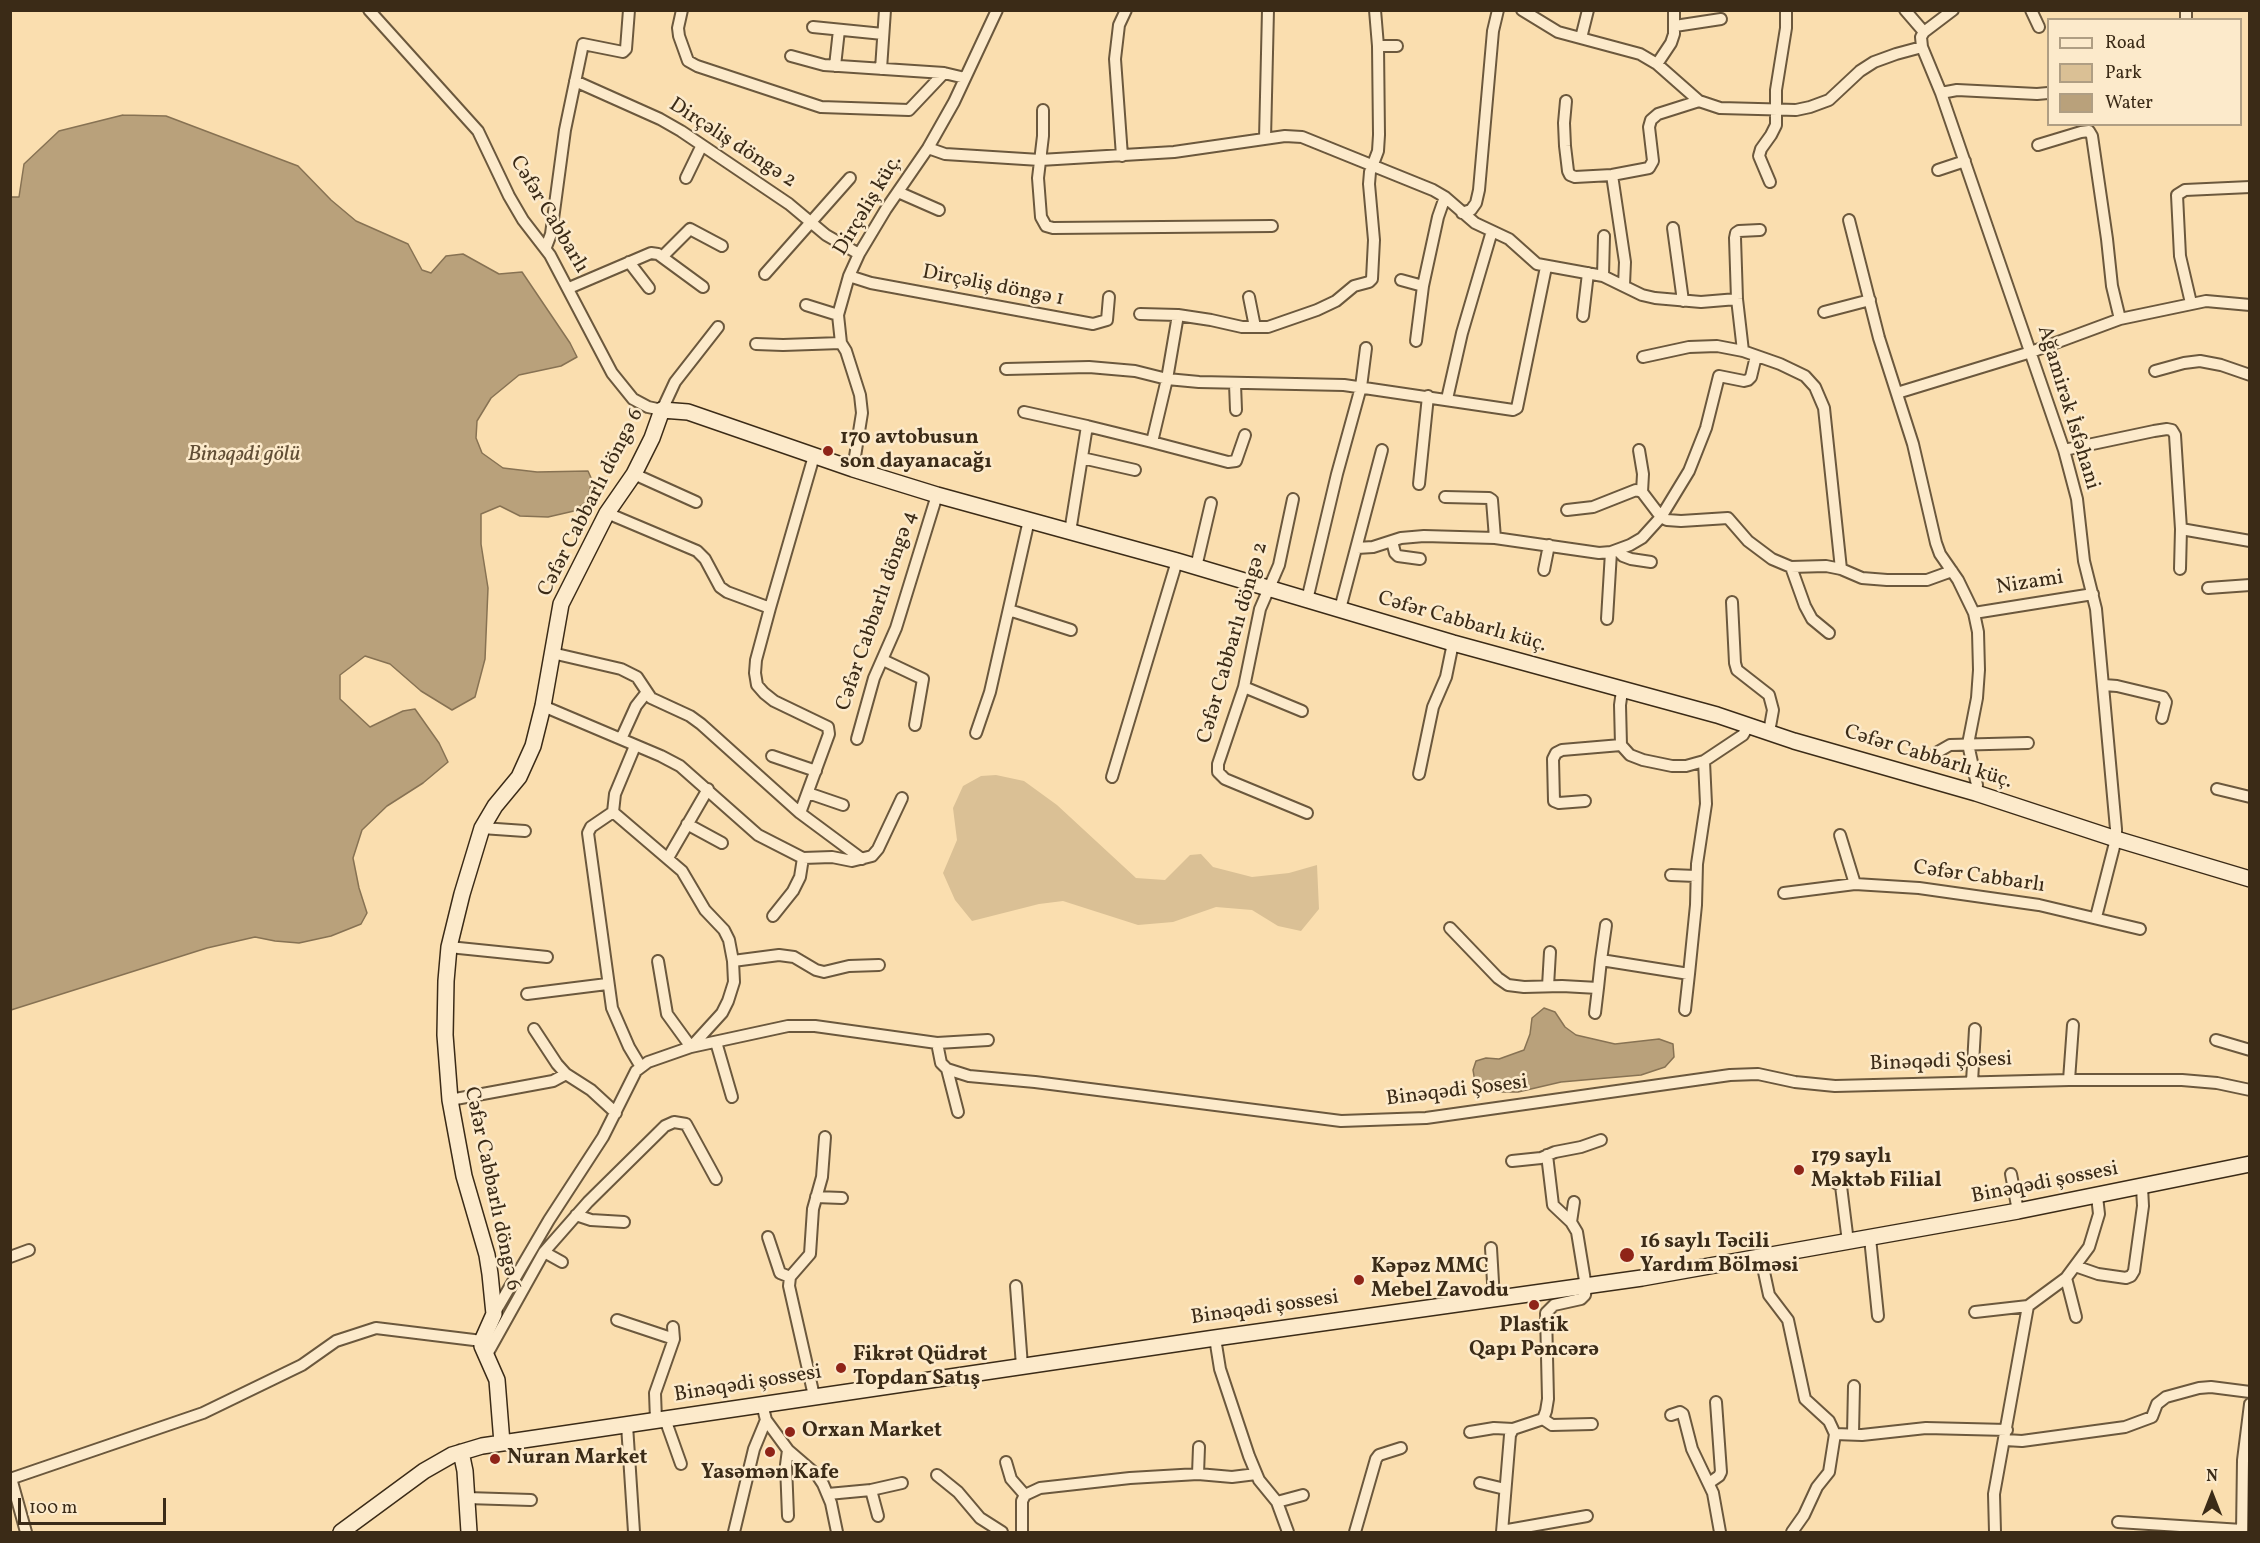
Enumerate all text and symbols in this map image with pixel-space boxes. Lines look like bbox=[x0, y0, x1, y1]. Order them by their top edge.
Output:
legend bbox=[2047, 18, 2242, 126]
text: Road bbox=[2105, 31, 2146, 56]
text: Park bbox=[2105, 61, 2142, 86]
text: Water bbox=[2105, 91, 2153, 116]
street label: Dirçəliş döngə 2 bbox=[663, 93, 801, 195]
street label: Dirçəliş küç. bbox=[829, 151, 909, 261]
street label: Cəfər Cabbarlı bbox=[503, 152, 593, 278]
street label: Dirçəliş döngə 1 bbox=[920, 261, 1066, 313]
street label: Ağamirək İsfəhani bbox=[2030, 323, 2104, 493]
street label: Cəfər Cabbarlı döngə 6 bbox=[534, 405, 650, 601]
place label: 170 avtobusun son dayanacağı bbox=[840, 426, 992, 476]
water label: Binəqədi gölü bbox=[188, 443, 300, 469]
marker: 170 avtobusun son dayanacağı bbox=[821, 444, 835, 458]
street label: Cəfər Cabbarlı döngə 4 bbox=[832, 508, 924, 714]
street label: Cəfər Cabbarlı döngə 2 bbox=[1193, 539, 1275, 747]
street label: Nizami bbox=[1995, 566, 2065, 602]
street label: Cəfər Cabbarlı küç. bbox=[1375, 587, 1549, 659]
street label: Cəfər Cabbarlı küç. bbox=[1841, 720, 2015, 796]
street label: Cəfər Cabbarlı bbox=[1912, 856, 2046, 900]
street label: Binəqədi Şosesi bbox=[1869, 1048, 2013, 1078]
street label: Binəqədi Şosesi bbox=[1385, 1071, 1529, 1113]
street label: Cəfər Cabbarlı döngə 6 bbox=[457, 1085, 525, 1293]
place label: 179 saylı Məktəb Filial bbox=[1811, 1145, 1942, 1195]
street label: Binəqədi şossesi bbox=[1969, 1157, 2121, 1211]
marker: 179 saylı Məktəb Filial bbox=[1792, 1163, 1806, 1177]
place label: 16 saylı Təcili Yardım Bölməsi bbox=[1640, 1230, 1799, 1280]
marker: 16 saylı Təcili Yardım Bölməsi bbox=[1618, 1246, 1636, 1264]
place label: Kəpəz MMC Mebel Zavodu bbox=[1371, 1255, 1509, 1305]
marker: Kəpəz MMC Mebel Zavodu bbox=[1352, 1273, 1366, 1287]
street label: Binəqədi şossesi bbox=[1189, 1286, 1341, 1332]
marker: Plastik Qapı Pəncərə bbox=[1527, 1298, 1541, 1312]
place label: Plastik Qapı Pəncərə bbox=[1469, 1314, 1599, 1364]
place label: Fikrət Qüdrət Topdan Satış bbox=[853, 1343, 987, 1393]
street label: Binəqədi şossesi bbox=[672, 1361, 824, 1409]
marker: Fikrət Qüdrət Topdan Satış bbox=[834, 1361, 848, 1375]
place label: Orxan Market bbox=[802, 1419, 942, 1445]
marker: Orxan Market bbox=[783, 1425, 797, 1439]
marker: Yasəmən Kafe bbox=[763, 1445, 777, 1459]
place label: Nuran Market bbox=[507, 1446, 647, 1472]
marker: Nuran Market bbox=[488, 1452, 502, 1466]
place label: Yasəmən Kafe bbox=[701, 1461, 839, 1487]
north arrow bbox=[2182, 1465, 2242, 1525]
text: N bbox=[2206, 1466, 2218, 1488]
scale bar bbox=[21, 1486, 170, 1524]
text: 100 m bbox=[29, 1496, 78, 1521]

